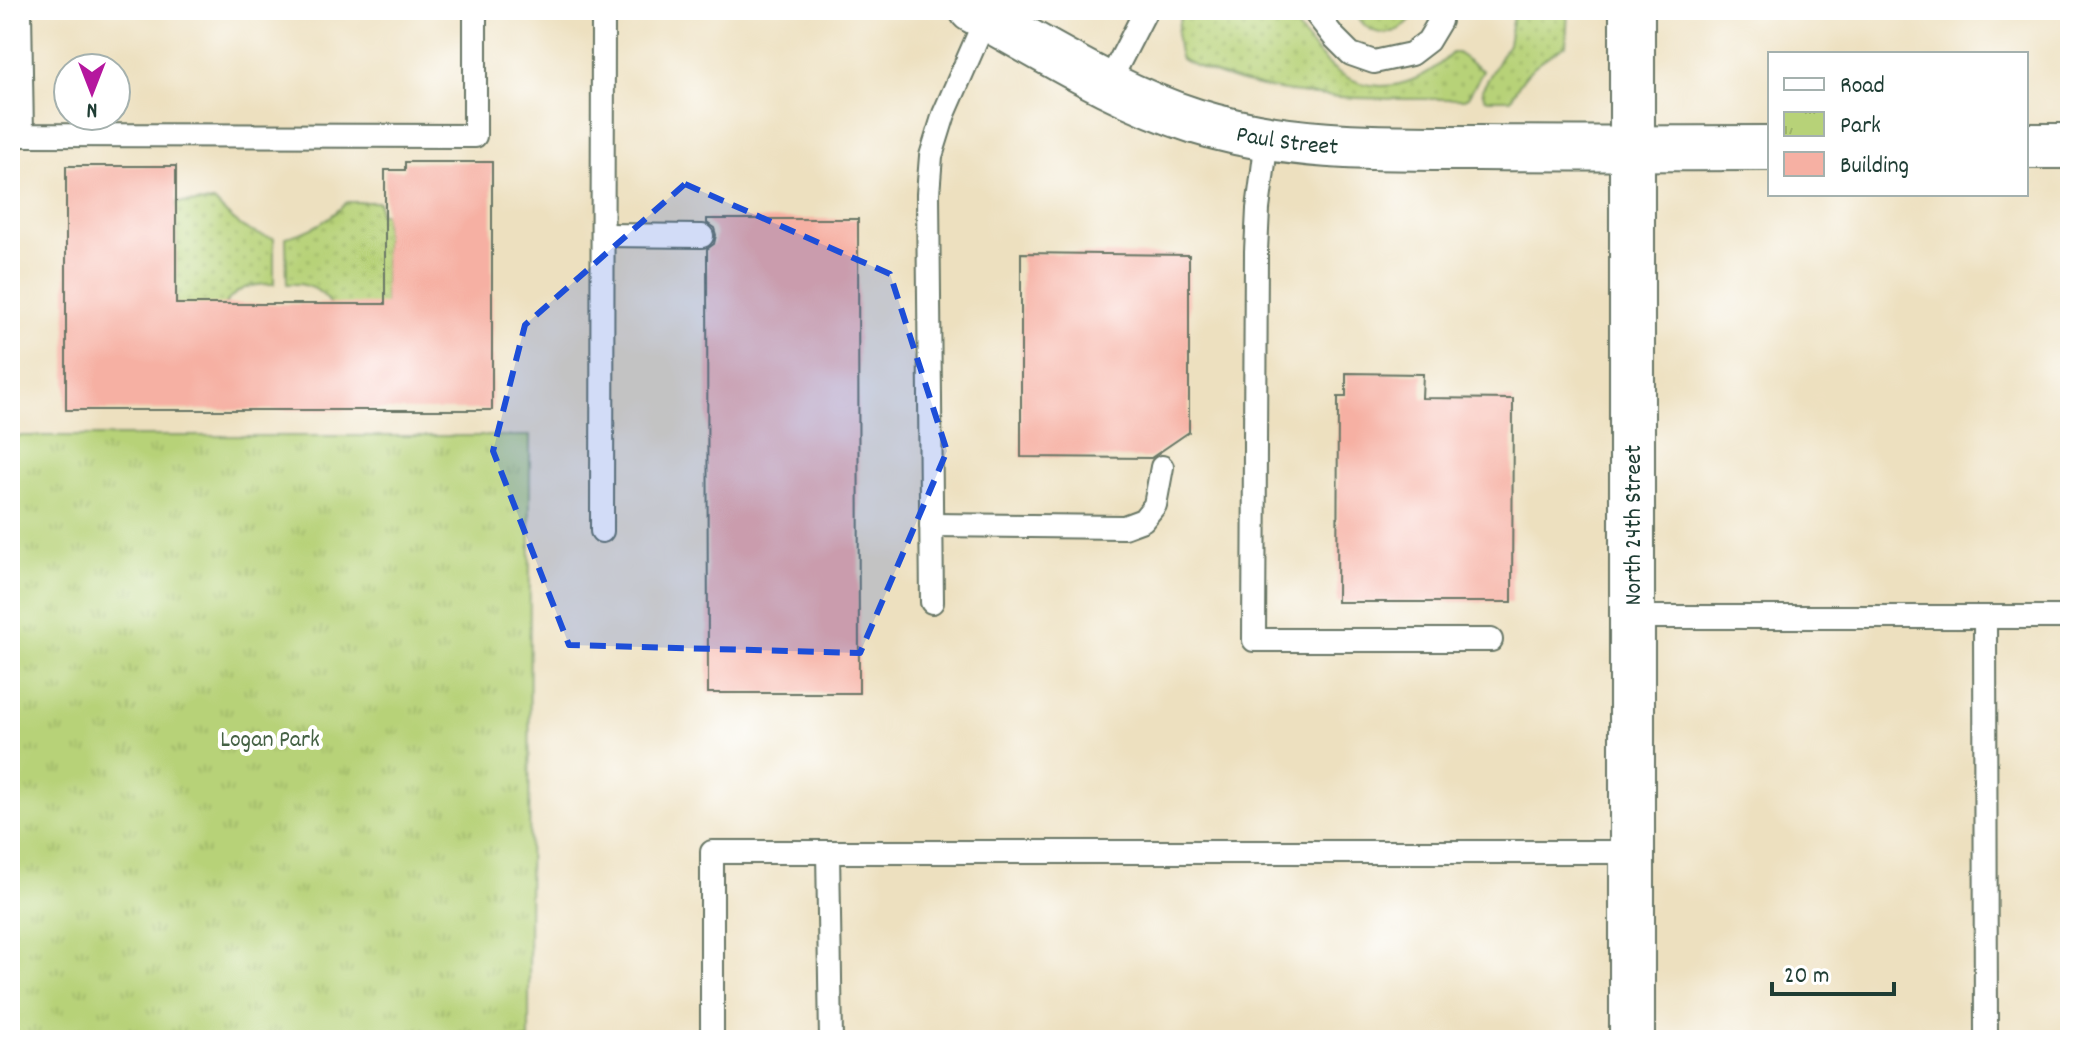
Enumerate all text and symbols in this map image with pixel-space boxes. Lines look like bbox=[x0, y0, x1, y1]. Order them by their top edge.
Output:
north arrow bbox=[52, 52, 132, 132]
legend bbox=[1768, 52, 2028, 196]
text: Road bbox=[1840, 70, 1885, 104]
text: N bbox=[86, 93, 97, 124]
text: Park bbox=[1840, 110, 1881, 144]
street label: Paul Street bbox=[1233, 118, 1339, 166]
text: Building bbox=[1840, 150, 1909, 184]
street label: North 24th Street bbox=[1618, 444, 1652, 605]
park label: Logan Park bbox=[220, 724, 320, 758]
scale bar bbox=[1772, 946, 1894, 996]
text: 20 m bbox=[1784, 960, 1830, 994]

